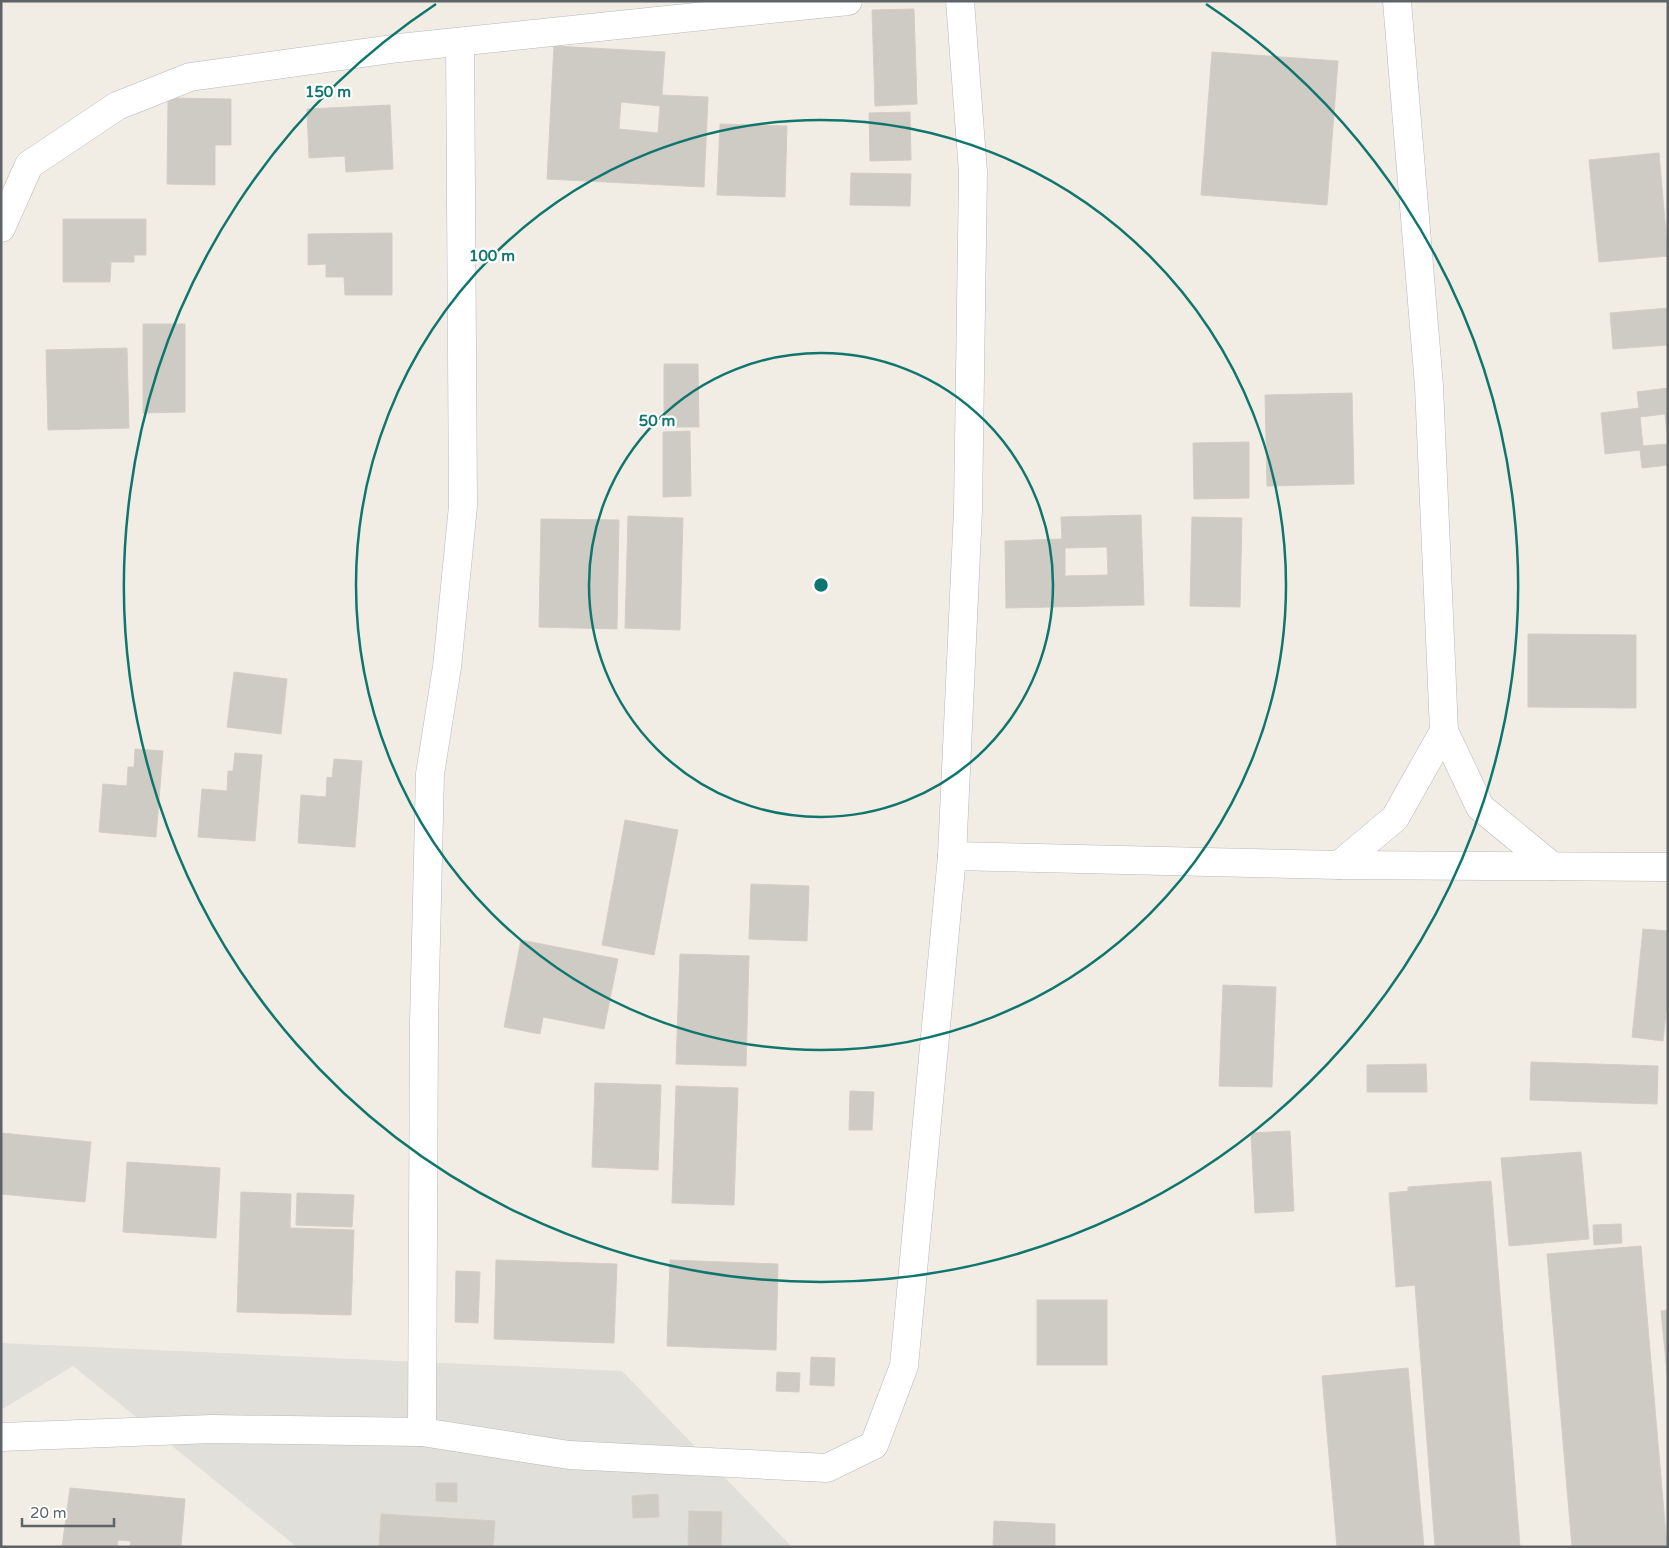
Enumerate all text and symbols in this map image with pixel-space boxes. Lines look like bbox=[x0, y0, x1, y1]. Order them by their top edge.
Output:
text: 150 m bbox=[305, 83, 351, 101]
text: 100 m bbox=[469, 247, 515, 265]
text: 50 m bbox=[639, 412, 675, 430]
centre of rings bbox=[812, 576, 830, 594]
scale bar bbox=[22, 1496, 115, 1528]
text: 20 m bbox=[30, 1504, 67, 1522]

